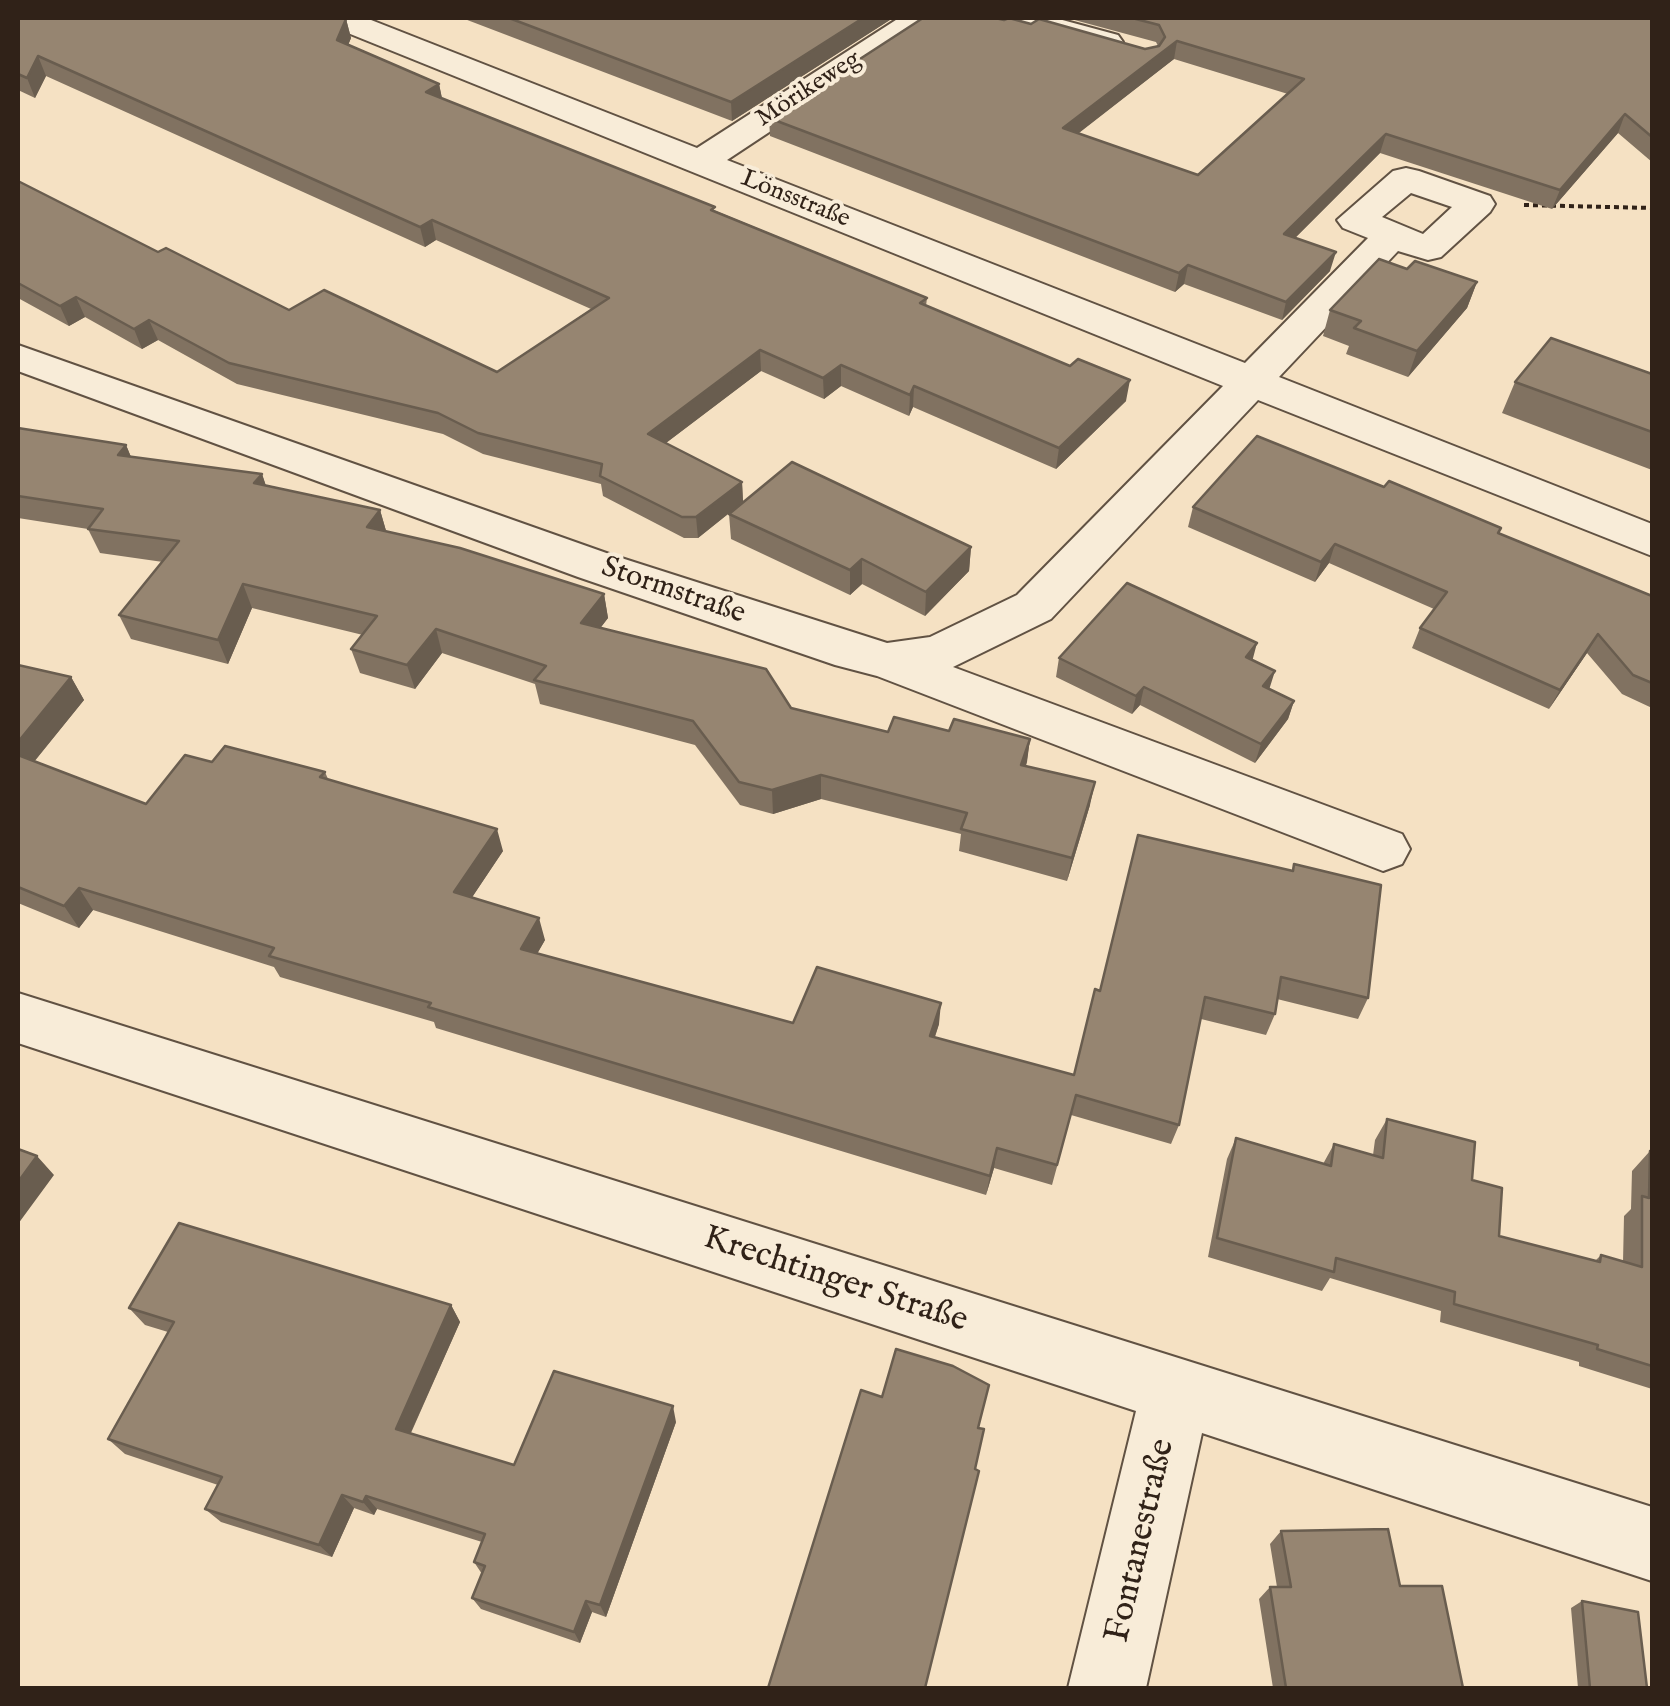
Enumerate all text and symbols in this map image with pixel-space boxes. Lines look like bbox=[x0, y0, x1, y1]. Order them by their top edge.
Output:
street label: Mörikeweg bbox=[751, 45, 867, 135]
street label: Lönsstraße bbox=[736, 165, 854, 235]
street label: Stormstraße bbox=[596, 551, 750, 633]
street label: Krechtinger Straße bbox=[698, 1218, 972, 1344]
street label: Fontanestraße bbox=[1098, 1435, 1186, 1647]

